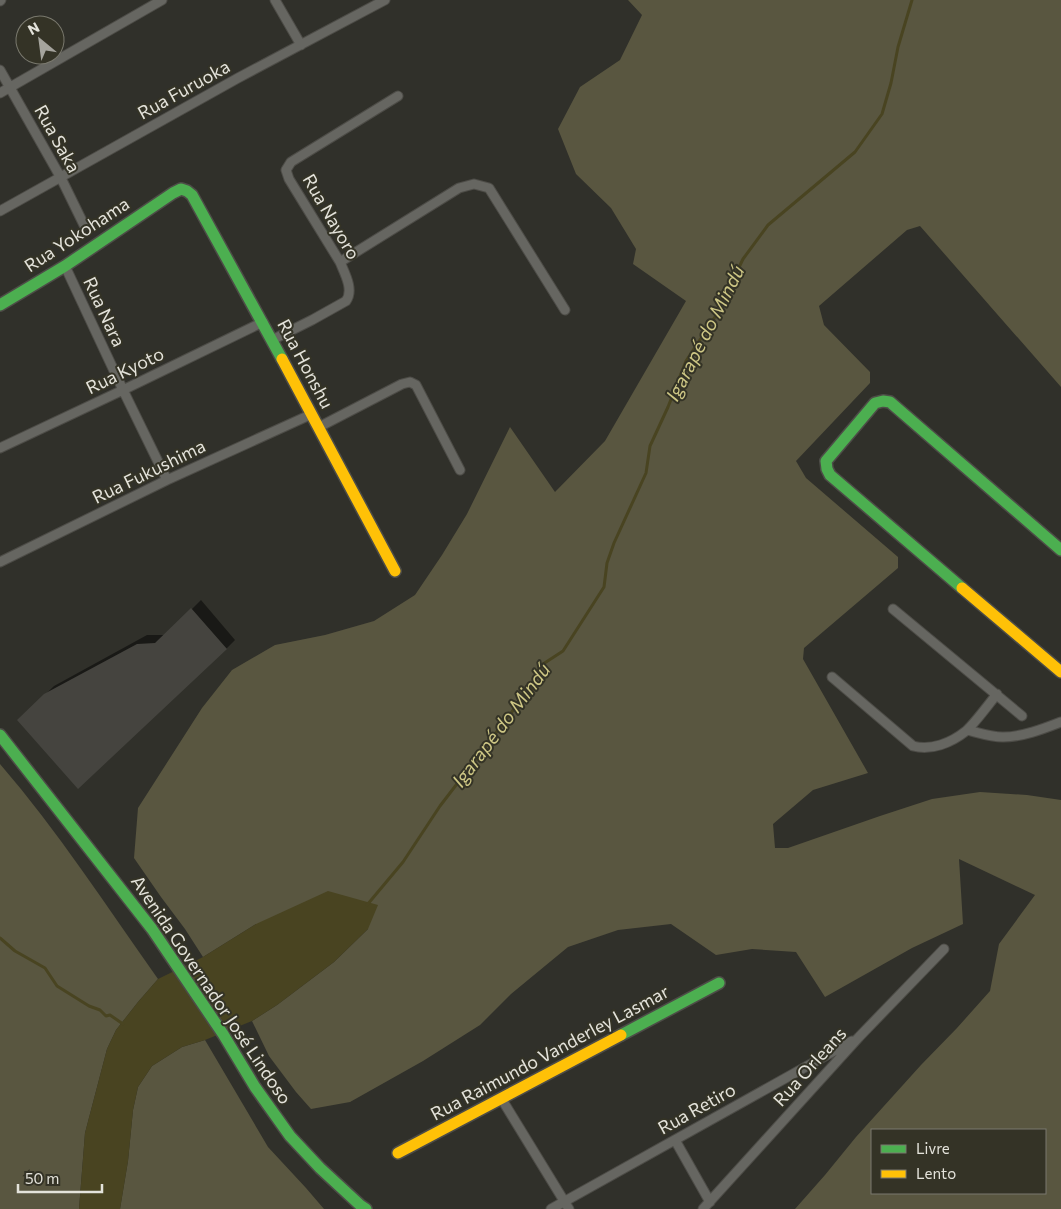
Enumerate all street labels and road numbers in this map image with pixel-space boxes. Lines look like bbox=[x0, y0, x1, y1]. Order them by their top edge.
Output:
street label: Rua Furuoka bbox=[134, 55, 234, 124]
street label: Rua Saka bbox=[30, 101, 85, 176]
street label: Rua Nayoro bbox=[299, 170, 365, 263]
street label: Rua Yokohama bbox=[20, 192, 133, 276]
street label: Rua Nara bbox=[79, 273, 131, 350]
street label: Rua Honshu bbox=[273, 315, 339, 412]
street label: Rua Kyoto bbox=[82, 342, 167, 398]
street label: Rua Fukushima bbox=[88, 434, 209, 508]
street label: Avenida Governador José Lindoso bbox=[127, 871, 297, 1108]
street label: Rua Raimundo Vanderley Lasmar bbox=[427, 980, 672, 1124]
street label: Rua Orleans bbox=[768, 1022, 850, 1110]
street label: Rua Retiro bbox=[654, 1078, 739, 1138]

